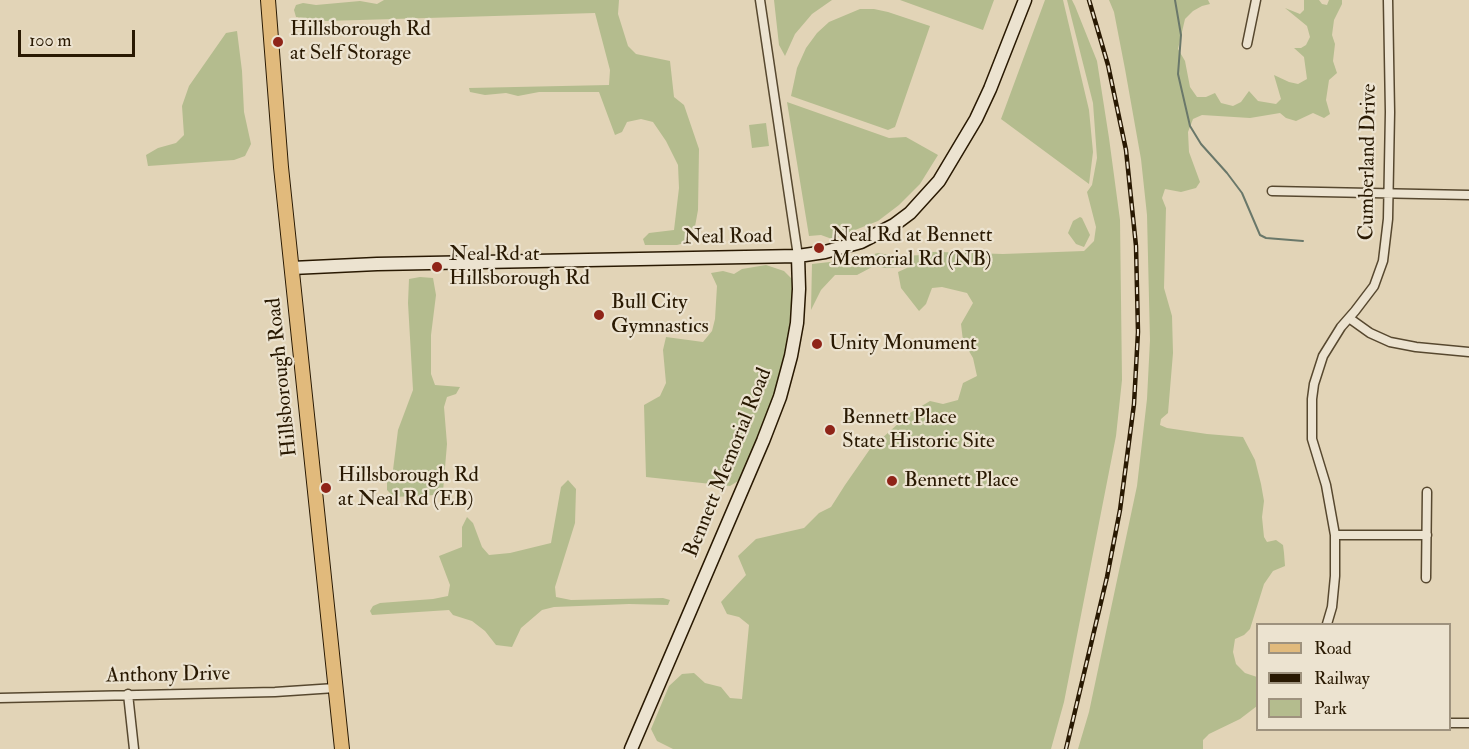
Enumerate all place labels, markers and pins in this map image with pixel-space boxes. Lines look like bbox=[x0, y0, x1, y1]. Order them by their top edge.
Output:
place label: Hillsborough Rd at Self Storage bbox=[290, 17, 431, 67]
marker: Hillsborough Rd at Self Storage bbox=[271, 35, 285, 49]
place label: Neal Rd at Bennett Memorial Rd (NB) bbox=[831, 223, 993, 273]
marker: Neal Rd at Bennett Memorial Rd (NB) bbox=[812, 241, 826, 255]
place label: Neal Rd at Hillsborough Rd bbox=[449, 242, 590, 292]
marker: Neal Rd at Hillsborough Rd bbox=[430, 260, 444, 274]
place label: Bull City Gymnastics bbox=[611, 290, 709, 340]
marker: Bull City Gymnastics bbox=[592, 308, 606, 322]
place label: Unity Monument bbox=[829, 331, 977, 357]
marker: Unity Monument bbox=[810, 337, 824, 351]
place label: Bennett Place State Historic Site bbox=[842, 405, 995, 455]
marker: Bennett Place State Historic Site bbox=[823, 423, 837, 437]
place label: Hillsborough Rd at Neal Rd (EB) bbox=[338, 463, 479, 513]
place label: Bennett Place bbox=[904, 468, 1019, 494]
marker: Bennett Place bbox=[885, 474, 899, 488]
marker: Hillsborough Rd at Neal Rd (EB) bbox=[319, 481, 333, 495]

